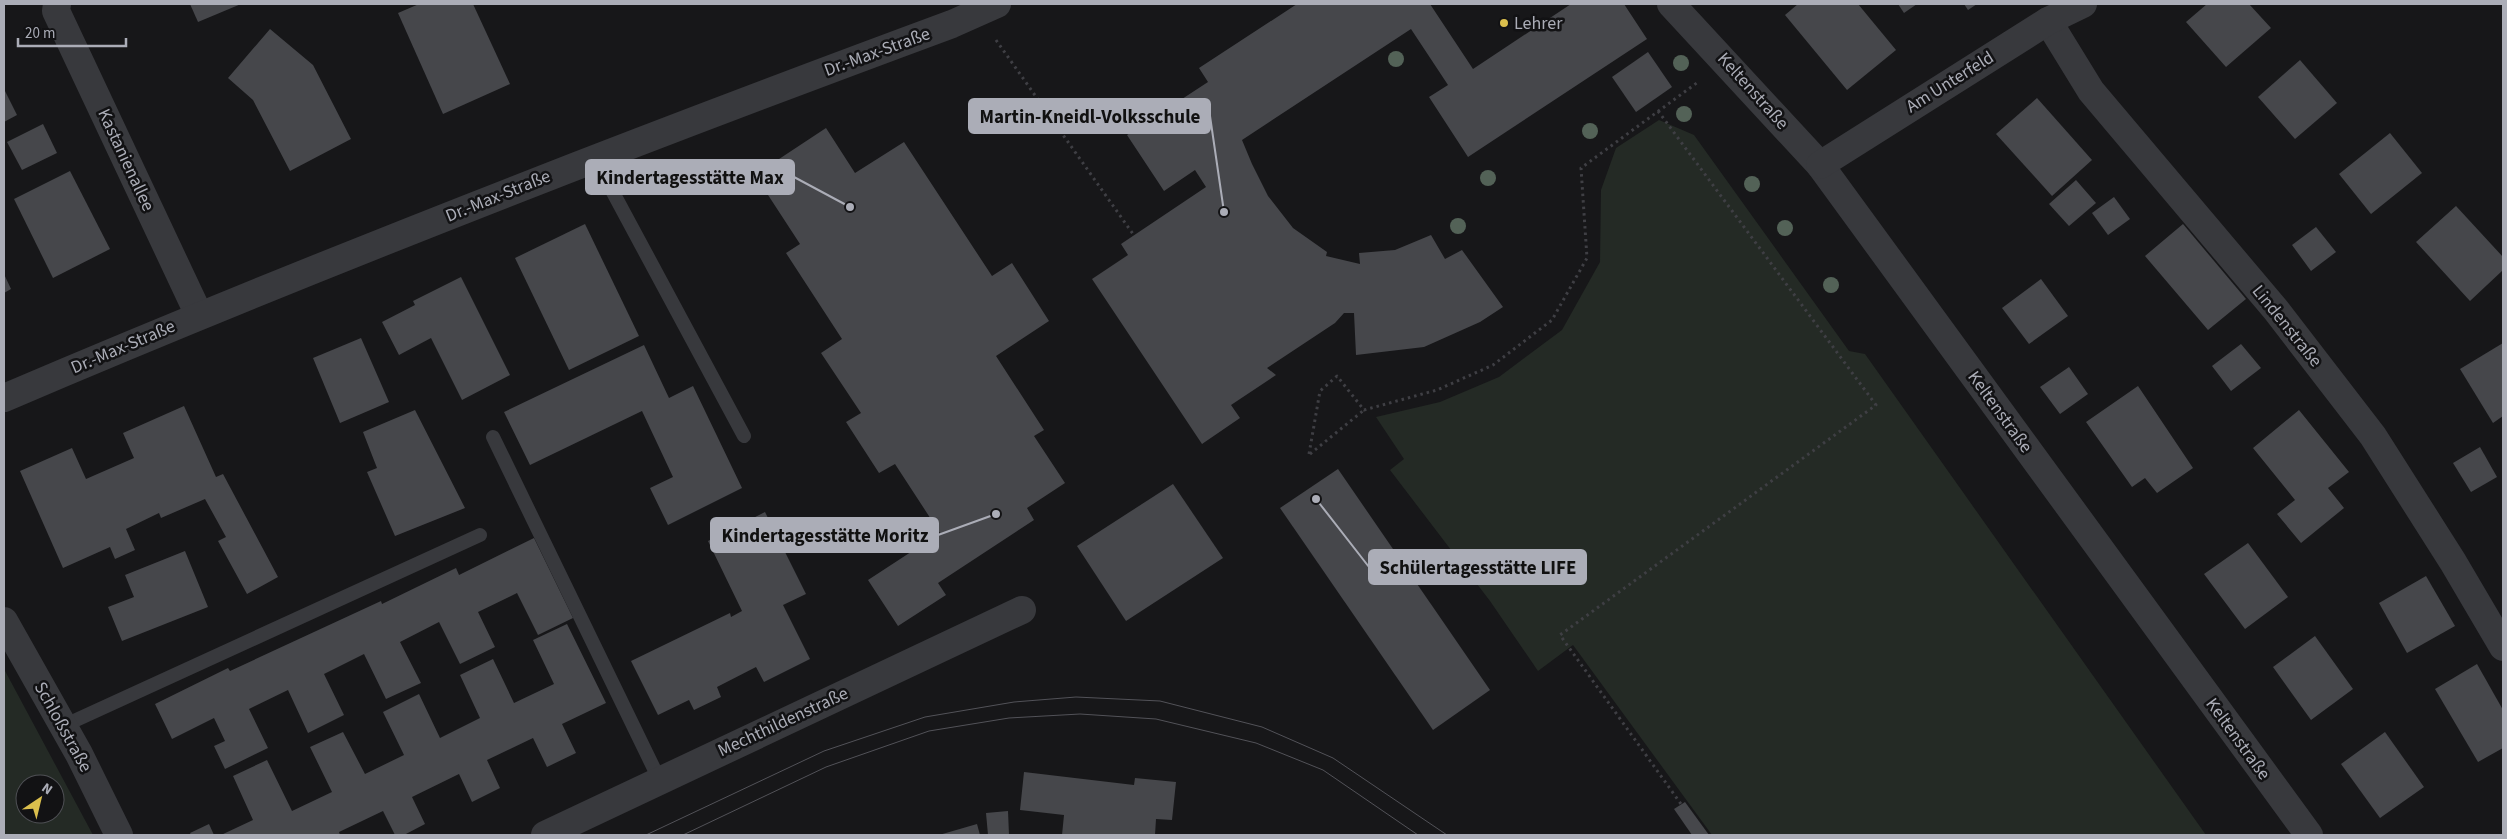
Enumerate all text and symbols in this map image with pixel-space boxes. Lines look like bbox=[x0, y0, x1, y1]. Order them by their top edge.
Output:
place label: Lehrer bbox=[1514, 11, 1563, 36]
scale bar bbox=[18, 15, 125, 47]
marker: Lehrer bbox=[1498, 17, 1510, 29]
street label: Dr.-Max-Straße bbox=[821, 21, 934, 83]
text: 20 m bbox=[25, 23, 55, 44]
street label: Am Unterfeld bbox=[1901, 45, 1999, 119]
street label: Keltenstraße bbox=[1712, 47, 1794, 135]
callout: Martin-Kneidl-Volksschule bbox=[969, 99, 1210, 133]
text: Martin-Kneidl-Volksschule bbox=[980, 104, 1201, 131]
street label: Kastanienallee bbox=[91, 105, 161, 215]
callout: Kindertagesstätte Max bbox=[586, 160, 794, 194]
street label: Dr.-Max-Straße bbox=[442, 164, 554, 228]
text: Kindertagesstätte Max bbox=[596, 165, 784, 192]
street label: Lindenstraße bbox=[2246, 280, 2328, 372]
street label: Dr.-Max-Straße bbox=[67, 314, 179, 380]
street label: Keltenstraße bbox=[1962, 366, 2038, 458]
callout: Kindertagesstätte Moritz bbox=[711, 518, 938, 552]
text: Kindertagesstätte Moritz bbox=[722, 523, 929, 550]
callout: Schülertagesstätte LIFE bbox=[1369, 550, 1586, 584]
text: Schülertagesstätte LIFE bbox=[1380, 555, 1576, 582]
street label: Schloßstraße bbox=[28, 677, 98, 777]
street label: Mechthildenstraße bbox=[714, 681, 852, 763]
street label: Keltenstraße bbox=[2200, 693, 2276, 785]
north arrow bbox=[15, 774, 65, 824]
text: N bbox=[37, 778, 56, 800]

